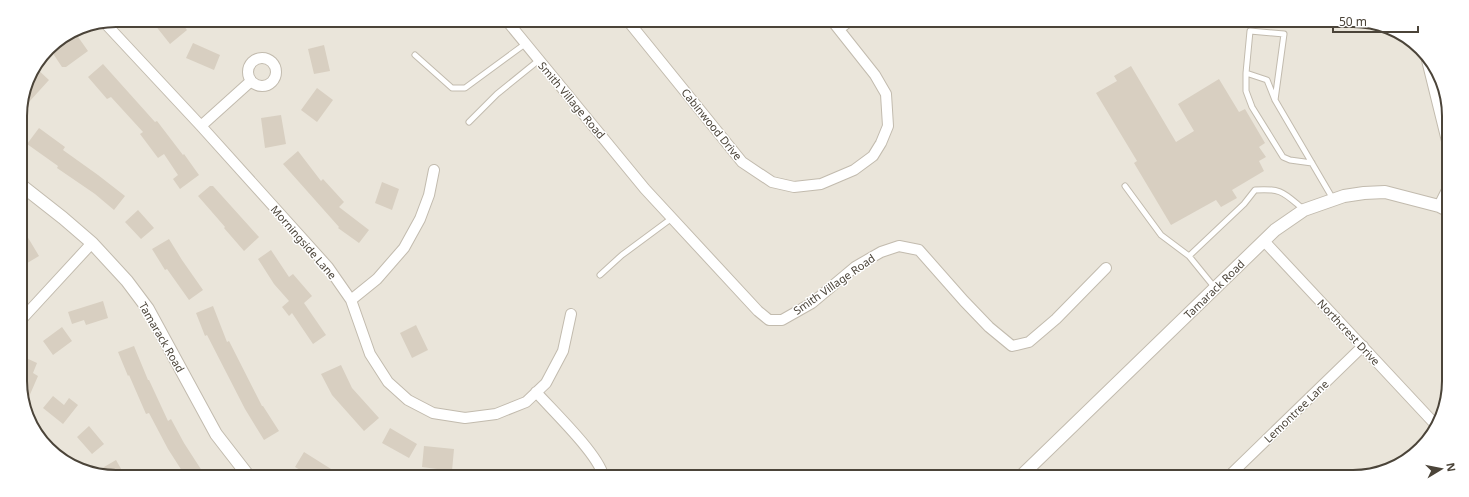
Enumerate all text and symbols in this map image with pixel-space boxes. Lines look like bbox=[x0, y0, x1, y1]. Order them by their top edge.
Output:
scale bar bbox=[1333, 8, 1418, 34]
text: 50 m bbox=[1339, 13, 1367, 30]
street label: Smith Village Road bbox=[535, 58, 609, 142]
street label: Cabinwood Drive bbox=[678, 85, 746, 163]
street label: Morningside Lane bbox=[268, 202, 340, 282]
street label: Smith Village Road bbox=[790, 250, 878, 318]
street label: Tamarack Road bbox=[1180, 256, 1248, 322]
street label: Northcrest Drive bbox=[1314, 296, 1384, 368]
street label: Tamarack Road bbox=[136, 299, 188, 375]
street label: Lemontree Lane bbox=[1260, 376, 1332, 446]
north arrow bbox=[1421, 449, 1461, 489]
text: N bbox=[1443, 461, 1460, 473]

